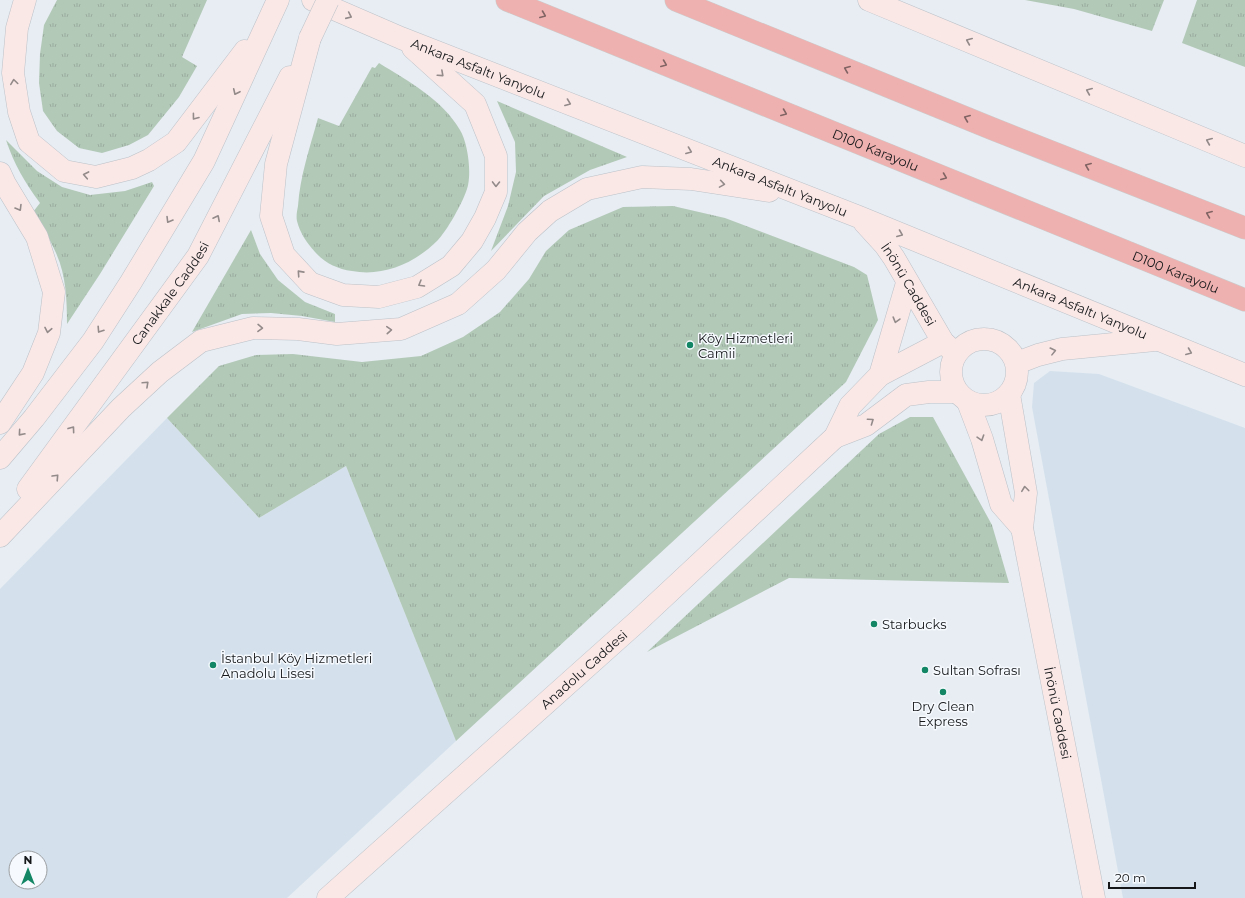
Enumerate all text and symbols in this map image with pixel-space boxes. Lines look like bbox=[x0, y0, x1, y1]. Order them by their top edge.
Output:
one-way arrow bbox=[540, 10, 547, 18]
one-way arrow bbox=[346, 11, 353, 19]
street label: Ankara Asfaltı Yanyolu bbox=[409, 35, 548, 102]
one-way arrow bbox=[966, 37, 973, 45]
one-way arrow bbox=[659, 59, 667, 67]
one-way arrow bbox=[843, 66, 850, 74]
one-way arrow bbox=[436, 69, 444, 76]
one-way arrow bbox=[10, 79, 19, 86]
one-way arrow bbox=[1086, 87, 1093, 95]
one-way arrow bbox=[233, 88, 241, 96]
one-way arrow bbox=[565, 99, 572, 107]
one-way arrow bbox=[780, 108, 788, 116]
one-way arrow bbox=[193, 112, 200, 119]
one-way arrow bbox=[964, 115, 971, 123]
street label: D100 Karayolu bbox=[830, 125, 921, 175]
one-way arrow bbox=[1206, 137, 1213, 145]
one-way arrow bbox=[686, 146, 693, 154]
street label: Ankara Asfaltı Yanyolu bbox=[711, 153, 850, 220]
one-way arrow bbox=[1084, 163, 1091, 171]
one-way arrow bbox=[83, 172, 90, 180]
one-way arrow bbox=[940, 173, 947, 181]
one-way arrow bbox=[719, 179, 726, 188]
one-way arrow bbox=[492, 181, 500, 187]
one-way arrow bbox=[14, 204, 21, 211]
one-way arrow bbox=[1205, 211, 1213, 219]
one-way arrow bbox=[212, 215, 220, 222]
one-way arrow bbox=[166, 216, 173, 223]
one-way arrow bbox=[896, 229, 904, 237]
street label: Canakkale Caddesi bbox=[128, 239, 212, 348]
street label: İnönü Caddesi bbox=[878, 239, 940, 329]
street label: D100 Karayolu bbox=[1130, 247, 1222, 297]
one-way arrow bbox=[298, 270, 305, 278]
street label: Ankara Asfaltı Yanyolu bbox=[1011, 273, 1150, 342]
one-way arrow bbox=[418, 279, 426, 286]
one-way arrow bbox=[892, 316, 901, 323]
one-way arrow bbox=[257, 324, 263, 332]
one-way arrow bbox=[386, 325, 392, 334]
one-way arrow bbox=[97, 326, 105, 333]
one-way arrow bbox=[45, 327, 53, 333]
place label: Köy Hizmetleri Camii bbox=[698, 330, 793, 361]
marker: Köy Hizmetleri Camii bbox=[685, 340, 695, 350]
one-way arrow bbox=[1050, 347, 1057, 356]
one-way arrow bbox=[1185, 348, 1192, 356]
one-way arrow bbox=[142, 382, 149, 389]
one-way arrow bbox=[866, 419, 873, 426]
one-way arrow bbox=[67, 426, 74, 433]
one-way arrow bbox=[19, 428, 26, 436]
one-way arrow bbox=[977, 435, 985, 442]
one-way arrow bbox=[51, 474, 58, 482]
one-way arrow bbox=[1021, 486, 1030, 492]
place label: Starbucks bbox=[882, 616, 946, 632]
marker: Starbucks bbox=[869, 619, 879, 629]
street label: Anadolu Caddesi bbox=[537, 627, 630, 712]
place label: İstanbul Köy Hizmetleri Anadolu Lisesi bbox=[221, 650, 372, 681]
marker: İstanbul Köy Hizmetleri Anadolu Lisesi bbox=[208, 660, 218, 670]
place label: Sultan Sofrası bbox=[933, 662, 1021, 678]
marker: Sultan Sofrası bbox=[920, 665, 930, 675]
street label: İnönü Caddesi bbox=[1041, 665, 1075, 761]
marker: Dry Clean Express bbox=[938, 687, 948, 697]
place label: Dry Clean Express bbox=[911, 698, 975, 729]
north arrow bbox=[8, 850, 48, 890]
text: N bbox=[24, 853, 32, 867]
scale bar bbox=[1109, 864, 1195, 890]
text: 20 m bbox=[1115, 870, 1146, 885]

